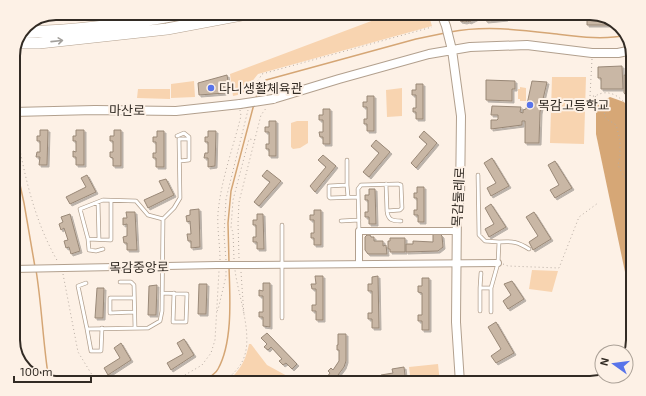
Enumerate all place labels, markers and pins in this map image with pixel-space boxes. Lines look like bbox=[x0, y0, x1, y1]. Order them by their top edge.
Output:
place label: 다니생활체육관 bbox=[219, 80, 303, 96]
marker: 다니생활체육관 bbox=[206, 83, 216, 93]
place label: 목감고등학교 bbox=[538, 97, 610, 113]
marker: 목감고등학교 bbox=[525, 100, 535, 110]

